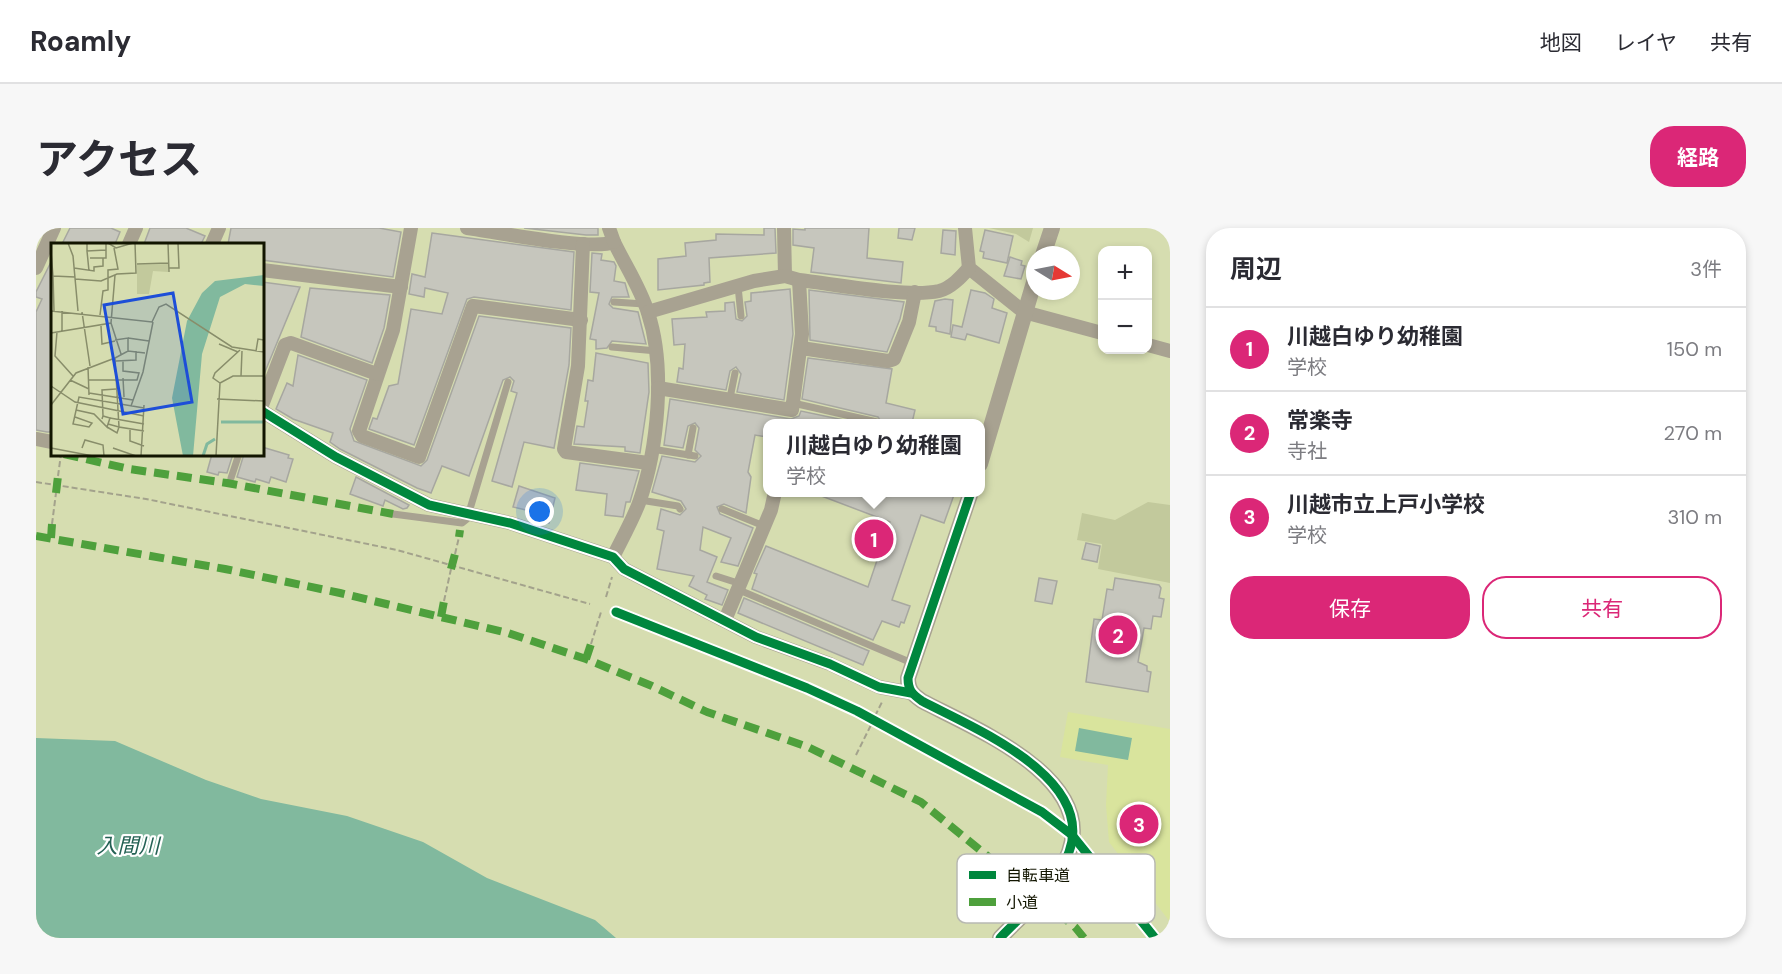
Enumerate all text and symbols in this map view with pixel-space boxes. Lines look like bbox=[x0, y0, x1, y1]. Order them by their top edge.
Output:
text: Roamly bbox=[30, 23, 131, 60]
text: 地図 bbox=[1540, 29, 1582, 57]
text: レイヤ bbox=[1615, 29, 1677, 57]
text: 共有 bbox=[1710, 29, 1752, 57]
button: 経路 bbox=[1650, 126, 1746, 187]
text: アクセス bbox=[36, 132, 202, 187]
inset map bbox=[51, 243, 264, 456]
north arrow bbox=[1026, 246, 1080, 300]
map controls bbox=[1098, 246, 1152, 354]
button: + bbox=[1098, 246, 1152, 300]
text: 周辺 bbox=[1230, 252, 1282, 286]
text: 3件 bbox=[1690, 256, 1722, 282]
button: − bbox=[1098, 300, 1152, 354]
text: 川越白ゆり幼稚園 bbox=[1287, 322, 1463, 351]
text: 1 bbox=[1246, 336, 1253, 362]
text: 150 m bbox=[1667, 336, 1722, 362]
text: 学校 bbox=[1287, 354, 1327, 380]
text: 常楽寺 bbox=[1287, 406, 1353, 435]
popup bbox=[763, 419, 985, 497]
text: 2 bbox=[1244, 420, 1255, 446]
text: 270 m bbox=[1664, 420, 1722, 446]
text: 川越白ゆり幼稚園 bbox=[786, 431, 962, 460]
text: 寺社 bbox=[1287, 438, 1327, 464]
text: 学校 bbox=[786, 463, 826, 489]
text: 川越市立上戸小学校 bbox=[1287, 490, 1485, 519]
your location bbox=[525, 497, 554, 526]
text: 3 bbox=[1243, 504, 1256, 530]
text: 310 m bbox=[1667, 504, 1722, 530]
pin: 1 bbox=[854, 516, 894, 562]
text: 学校 bbox=[1287, 522, 1327, 548]
button: 保存 bbox=[1230, 576, 1470, 639]
button: 共有 bbox=[1482, 576, 1722, 639]
pin: 2 bbox=[1098, 612, 1138, 658]
pin: 3 bbox=[1120, 802, 1158, 846]
water label: 入間川 bbox=[97, 832, 161, 860]
legend bbox=[957, 854, 1155, 923]
text: 自転車道 bbox=[1006, 865, 1070, 886]
text: 小道 bbox=[1006, 892, 1038, 913]

